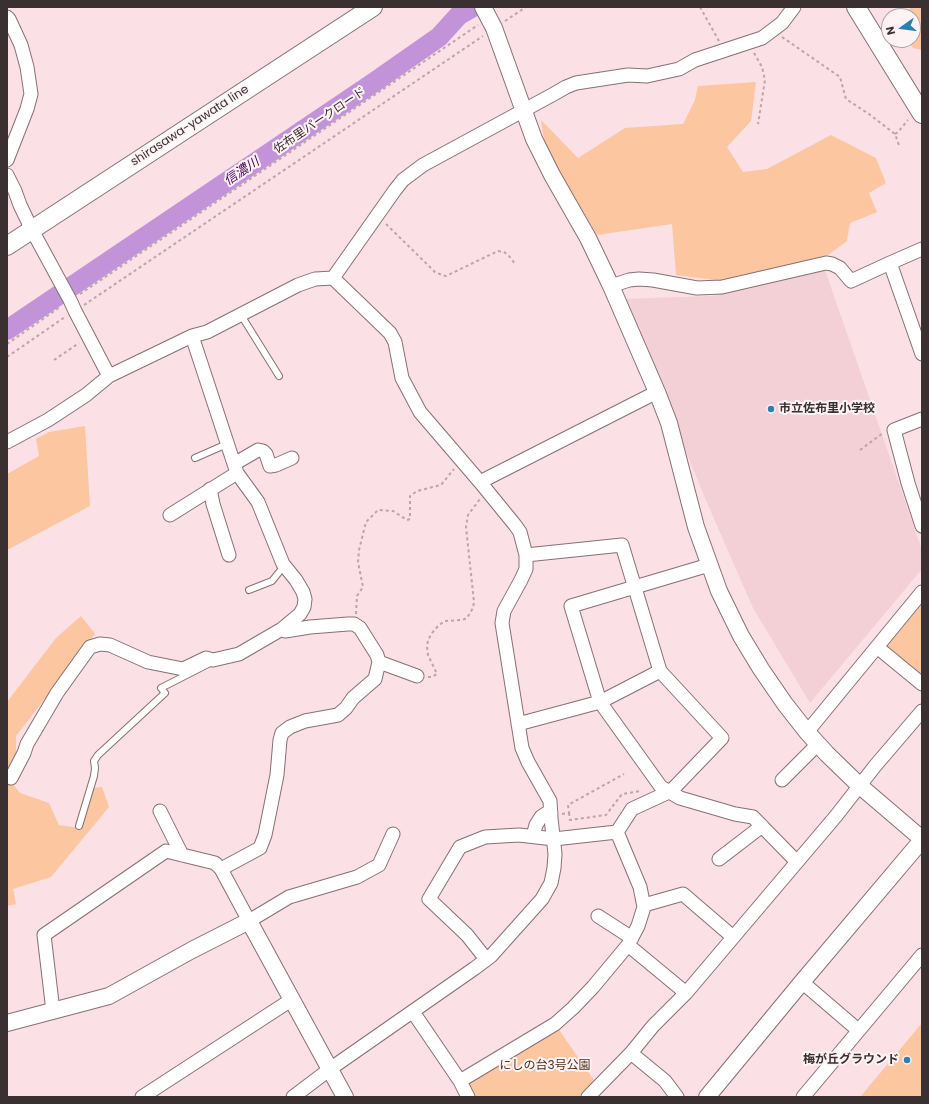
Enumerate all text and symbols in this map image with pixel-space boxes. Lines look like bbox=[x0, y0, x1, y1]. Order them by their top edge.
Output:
north arrow bbox=[881, 8, 921, 48]
text: N bbox=[882, 25, 899, 37]
street label: shirasawa-yawata line bbox=[128, 82, 252, 170]
street label: 佐布里パークロード bbox=[271, 85, 369, 157]
water label: 信濃川 bbox=[221, 155, 263, 189]
place label: 市立佐布里小学校 bbox=[779, 402, 875, 416]
marker: 市立佐布里小学校 bbox=[766, 404, 776, 414]
place label: 梅が丘グラウンド bbox=[803, 1053, 899, 1067]
marker: 梅が丘グラウンド bbox=[902, 1055, 912, 1065]
park label: にしの台3号公園 bbox=[499, 1059, 591, 1073]

